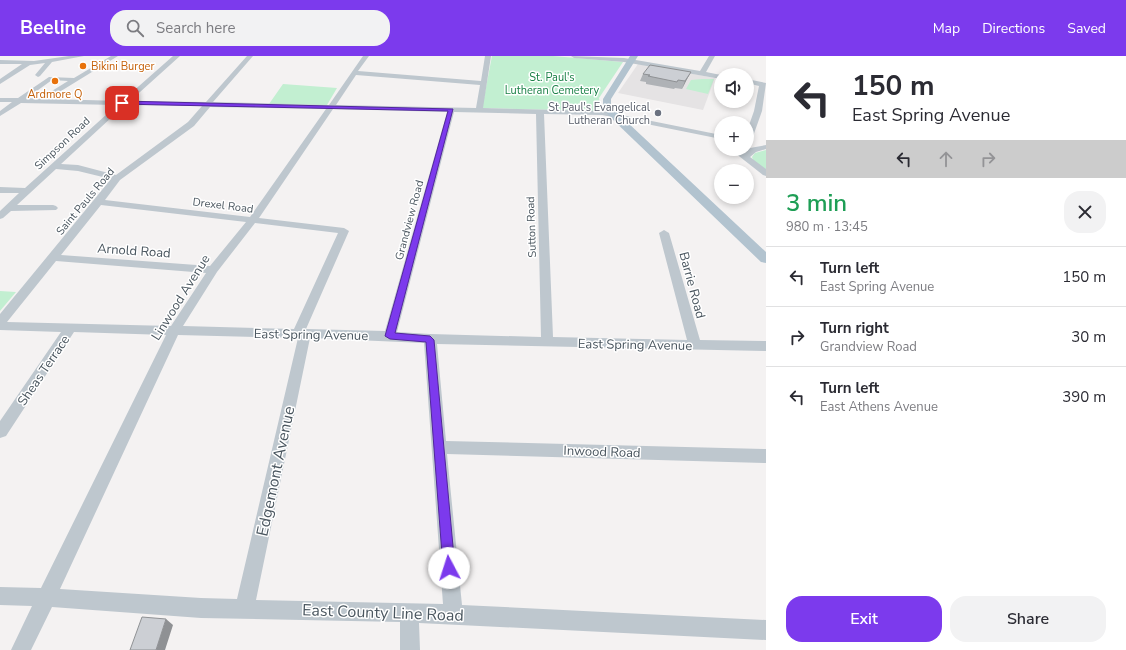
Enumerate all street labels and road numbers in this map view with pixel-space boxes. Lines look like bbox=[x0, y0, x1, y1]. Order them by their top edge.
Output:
street label: Simpson Road bbox=[31, 114, 94, 173]
street label: Saint Pauls Road bbox=[53, 164, 118, 238]
street label: Grandview Road bbox=[392, 179, 427, 262]
street label: Drexel Road bbox=[192, 194, 254, 217]
street label: Sutton Road bbox=[523, 196, 540, 258]
street label: Arnold Road bbox=[97, 239, 171, 263]
street label: Barrie Road bbox=[674, 250, 710, 321]
street label: Linwood Avenue bbox=[147, 251, 214, 344]
street label: East Spring Avenue bbox=[254, 325, 368, 345]
street label: Sheas Terrace bbox=[14, 332, 74, 409]
street label: East Spring Avenue bbox=[578, 335, 692, 355]
street label: Edgemont Avenue bbox=[251, 404, 300, 538]
street label: Inwood Road bbox=[563, 442, 641, 462]
street label: East County Line Road bbox=[302, 599, 464, 627]

